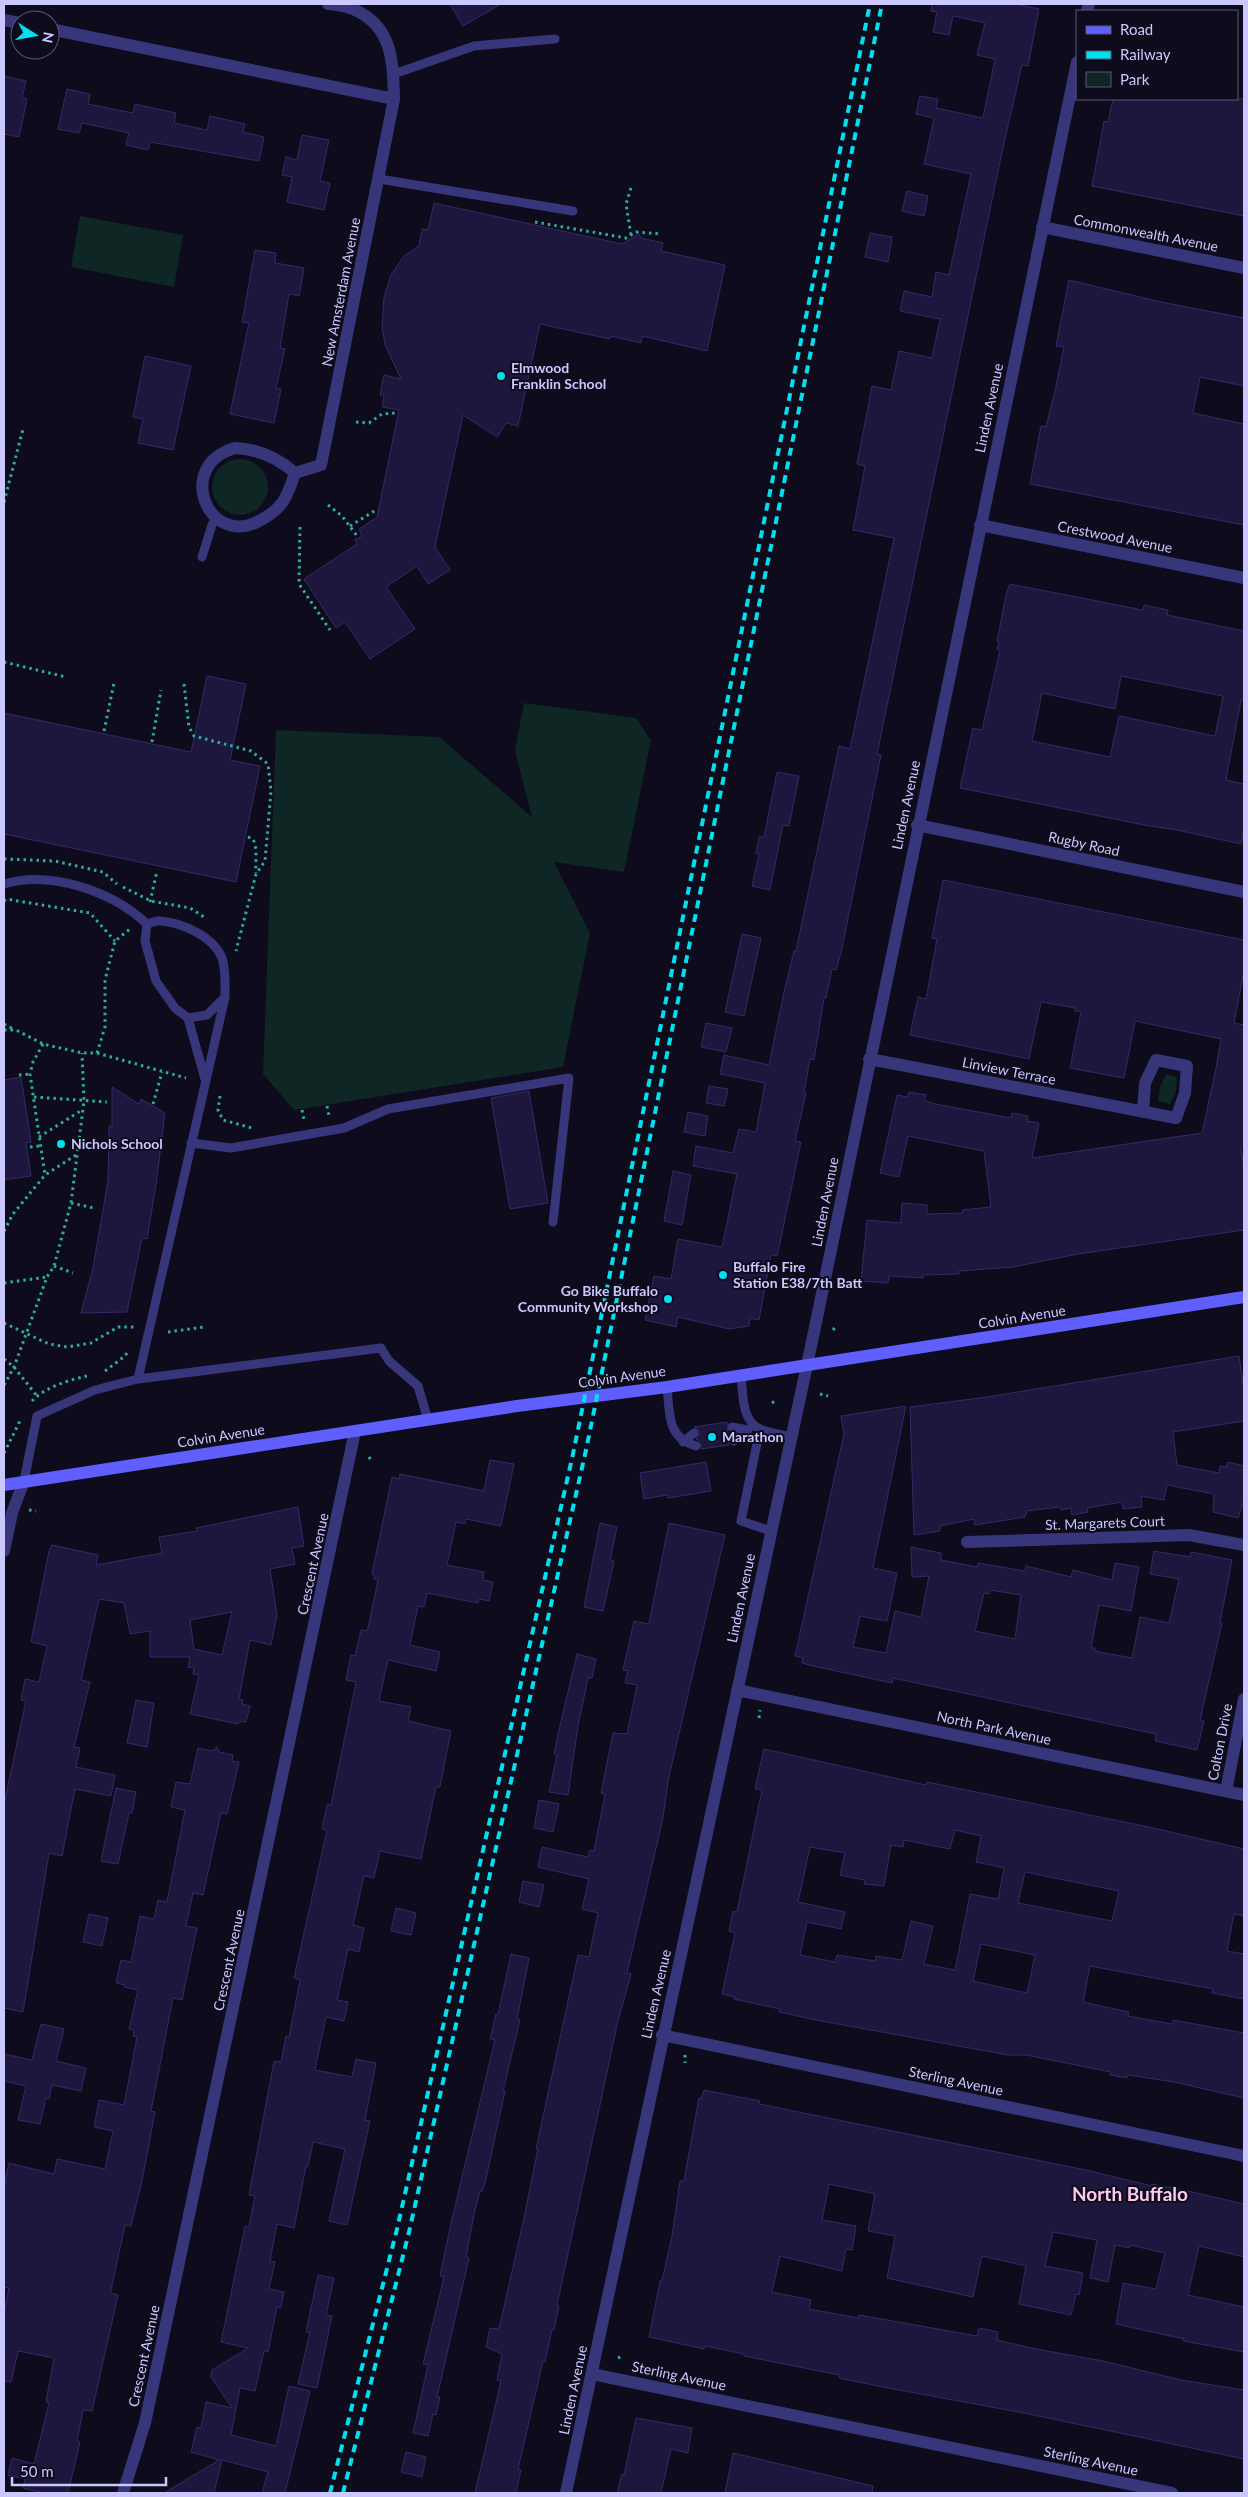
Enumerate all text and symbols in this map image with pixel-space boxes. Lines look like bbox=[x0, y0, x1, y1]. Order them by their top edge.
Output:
north arrow bbox=[10, 10, 60, 60]
legend bbox=[1076, 10, 1238, 100]
text: Road bbox=[1120, 20, 1153, 38]
text: N bbox=[39, 31, 58, 44]
text: Railway bbox=[1120, 45, 1171, 63]
text: Park bbox=[1120, 70, 1150, 88]
street label: Commonwealth Avenue bbox=[1072, 210, 1220, 255]
street label: New Amsterdam Avenue bbox=[318, 216, 363, 368]
place label: Elmwood Franklin School bbox=[511, 359, 606, 392]
street label: Linden Avenue bbox=[971, 362, 1006, 454]
marker: Elmwood Franklin School bbox=[495, 370, 507, 382]
street label: Crestwood Avenue bbox=[1056, 517, 1174, 556]
street label: Linden Avenue bbox=[888, 759, 923, 851]
street label: Rugby Road bbox=[1047, 828, 1121, 859]
street label: Linview Terrace bbox=[961, 1053, 1057, 1088]
place label: Nichols School bbox=[71, 1135, 163, 1152]
marker: Nichols School bbox=[55, 1138, 67, 1150]
street label: Linden Avenue bbox=[807, 1156, 842, 1248]
place label: Buffalo Fire Station E38/7th Batt bbox=[733, 1258, 862, 1291]
marker: Buffalo Fire Station E38/7th Batt bbox=[717, 1269, 729, 1281]
place label: Go Bike Buffalo Community Workshop bbox=[518, 1282, 658, 1315]
marker: Go Bike Buffalo Community Workshop bbox=[662, 1293, 674, 1305]
street label: Colvin Avenue bbox=[977, 1301, 1067, 1332]
street label: Colvin Avenue bbox=[577, 1362, 667, 1391]
street label: Colvin Avenue bbox=[176, 1420, 266, 1451]
place label: Marathon bbox=[722, 1428, 783, 1445]
marker: Marathon bbox=[706, 1431, 718, 1443]
street label: Crescent Avenue bbox=[293, 1511, 332, 1616]
street label: St. Margarets Court bbox=[1045, 1512, 1165, 1533]
street label: Linden Avenue bbox=[723, 1552, 758, 1644]
street label: Colton Drive bbox=[1204, 1702, 1235, 1782]
street label: North Park Avenue bbox=[935, 1707, 1053, 1748]
street label: Crescent Avenue bbox=[209, 1907, 248, 2012]
street label: Linden Avenue bbox=[637, 1948, 674, 2040]
street label: Sterling Avenue bbox=[907, 2062, 1005, 2099]
district label: North Buffalo bbox=[1072, 2182, 1188, 2205]
street label: Crescent Avenue bbox=[124, 2303, 163, 2408]
street label: Linden Avenue bbox=[555, 2344, 590, 2436]
street label: Sterling Avenue bbox=[630, 2357, 728, 2394]
street label: Sterling Avenue bbox=[1042, 2442, 1140, 2479]
scale bar bbox=[12, 2454, 166, 2486]
text: 50 m bbox=[20, 2462, 54, 2480]

